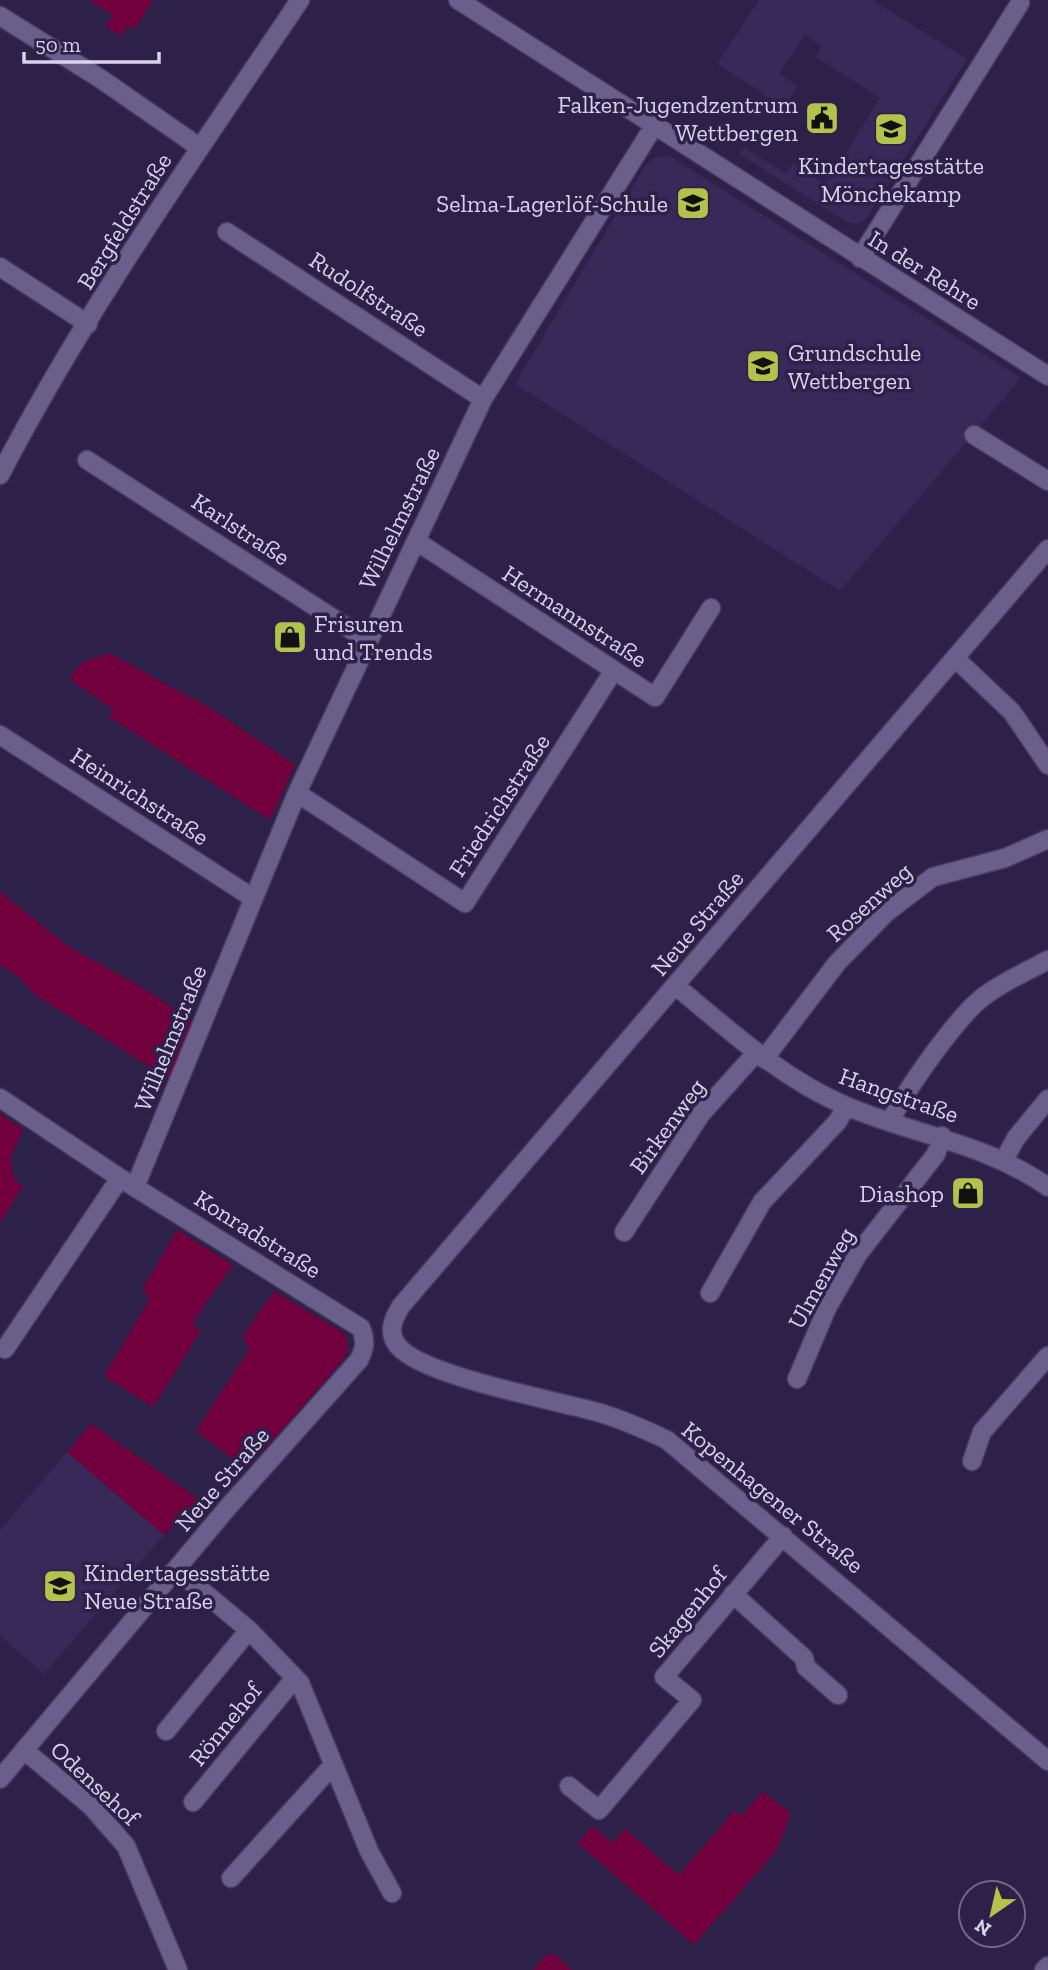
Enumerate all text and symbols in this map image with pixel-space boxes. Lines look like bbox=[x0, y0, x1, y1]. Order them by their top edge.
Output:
scale bar bbox=[24, 21, 159, 65]
text: 50 m bbox=[35, 32, 81, 57]
place label: Falken-Jugendzentrum Wettbergen bbox=[558, 90, 798, 147]
public building icon: Falken-Jugendzentrum Wettbergen bbox=[803, 99, 841, 137]
school or university icon: Kindertagesstätte Mönchekamp bbox=[872, 110, 910, 148]
street label: Bergfeldstraße bbox=[71, 147, 177, 295]
place label: Kindertagesstätte Mönchekamp bbox=[798, 151, 984, 208]
school or university icon: Selma-Lagerlöf-Schule bbox=[674, 184, 712, 222]
place label: Selma-Lagerlöf-Schule bbox=[436, 189, 668, 218]
street label: In der Rehre bbox=[863, 224, 987, 316]
street label: Rudolfstraße bbox=[304, 245, 434, 343]
place label: Grundschule Wettbergen bbox=[788, 338, 921, 395]
school or university icon: Grundschule Wettbergen bbox=[744, 347, 782, 385]
street label: Wilhelmstraße bbox=[352, 442, 446, 594]
street label: Karlstraße bbox=[186, 487, 296, 571]
street label: Hermannstraße bbox=[497, 558, 653, 674]
place label: Frisuren und Trends bbox=[314, 609, 433, 666]
shop icon: Frisuren und Trends bbox=[271, 618, 309, 656]
street label: Friedrichstraße bbox=[442, 728, 556, 882]
street label: Heinrichstraße bbox=[66, 741, 214, 851]
street label: Rosenweg bbox=[820, 856, 918, 948]
street label: Neue Straße bbox=[644, 864, 750, 982]
street label: Wilhelmstraße bbox=[128, 961, 212, 1115]
street label: Hangstraße bbox=[835, 1061, 963, 1129]
street label: Birkenweg bbox=[623, 1073, 711, 1179]
shop icon: Diashop bbox=[949, 1174, 987, 1212]
place label: Diashop bbox=[859, 1179, 944, 1208]
street label: Konradstraße bbox=[189, 1184, 327, 1284]
street label: Ulmenweg bbox=[781, 1222, 861, 1334]
street label: Kopenhagener Straße bbox=[676, 1415, 870, 1579]
street label: Neue Straße bbox=[169, 1421, 275, 1537]
place label: Kindertagesstätte Neue Straße bbox=[84, 1558, 270, 1615]
street label: Skagenhof bbox=[642, 1559, 734, 1663]
school or university icon: Kindertagesstätte Neue Straße bbox=[41, 1567, 79, 1605]
street label: Rönnehof bbox=[183, 1675, 269, 1772]
street label: Odensehof bbox=[45, 1735, 147, 1833]
north arrow bbox=[957, 1879, 1027, 1949]
text: N bbox=[970, 1914, 995, 1941]

